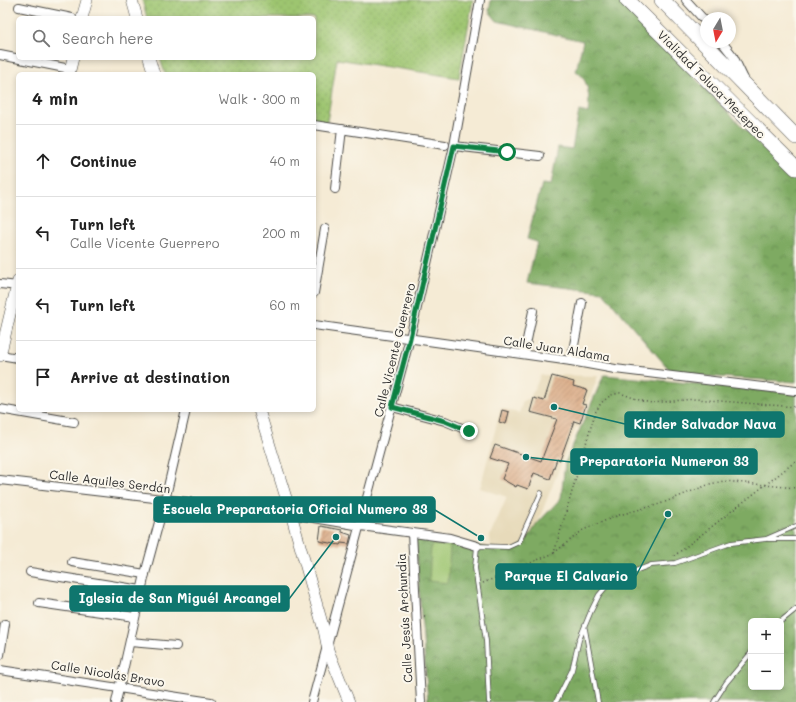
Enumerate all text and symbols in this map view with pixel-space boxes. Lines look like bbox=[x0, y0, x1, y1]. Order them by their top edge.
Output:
north arrow bbox=[700, 12, 736, 48]
search box bbox=[16, 16, 316, 60]
street label: Vialidad Toluca-Metepec bbox=[654, 26, 770, 142]
icon: search bbox=[30, 27, 52, 49]
text: Search here bbox=[62, 28, 153, 48]
text: 4 min bbox=[32, 87, 78, 109]
text: Walk · 300 m bbox=[218, 90, 300, 107]
route start bbox=[498, 143, 516, 161]
icon: ahead bbox=[32, 150, 54, 172]
text: Continue bbox=[70, 151, 137, 171]
text: 40 m bbox=[270, 152, 300, 169]
text: Turn left bbox=[70, 214, 135, 234]
icon: left bbox=[32, 222, 54, 244]
text: 200 m bbox=[262, 224, 300, 241]
text: Calle Vicente Guerrero bbox=[70, 234, 219, 251]
street label: Calle Vicente Guerrero bbox=[370, 281, 418, 419]
icon: left bbox=[32, 294, 54, 316]
text: Turn left bbox=[70, 295, 135, 315]
text: 60 m bbox=[270, 296, 300, 313]
street label: Calle Juan Aldama bbox=[502, 332, 612, 364]
icon: arrive bbox=[32, 366, 54, 388]
text: Arrive at destination bbox=[70, 367, 230, 387]
callout: Kinder Salvador Nava bbox=[625, 412, 784, 437]
text: Kinder Salvador Nava bbox=[634, 415, 776, 432]
route end bbox=[460, 422, 478, 440]
callout: Preparatoria Numeron 33 bbox=[571, 449, 757, 474]
text: Preparatoria Numeron 33 bbox=[579, 452, 749, 469]
street label: Calle Aquiles Serdán bbox=[49, 466, 171, 496]
callout: Escuela Preparatoria Oficial Numero 33 bbox=[154, 497, 435, 522]
text: Escuela Preparatoria Oficial Numero 33 bbox=[162, 500, 428, 517]
street label: Calle Jesús Archundia bbox=[393, 553, 415, 683]
callout: Parque El Calvario bbox=[496, 564, 636, 589]
text: Parque El Calvario bbox=[504, 567, 628, 584]
callout: Iglesia de San Miguél Arcangel bbox=[70, 586, 289, 611]
text: Iglesia de San Miguél Arcangel bbox=[79, 589, 281, 606]
map controls bbox=[748, 618, 784, 690]
button: + bbox=[748, 618, 784, 654]
button: − bbox=[748, 654, 784, 690]
street label: Calle Nicolás Bravo bbox=[50, 656, 166, 690]

